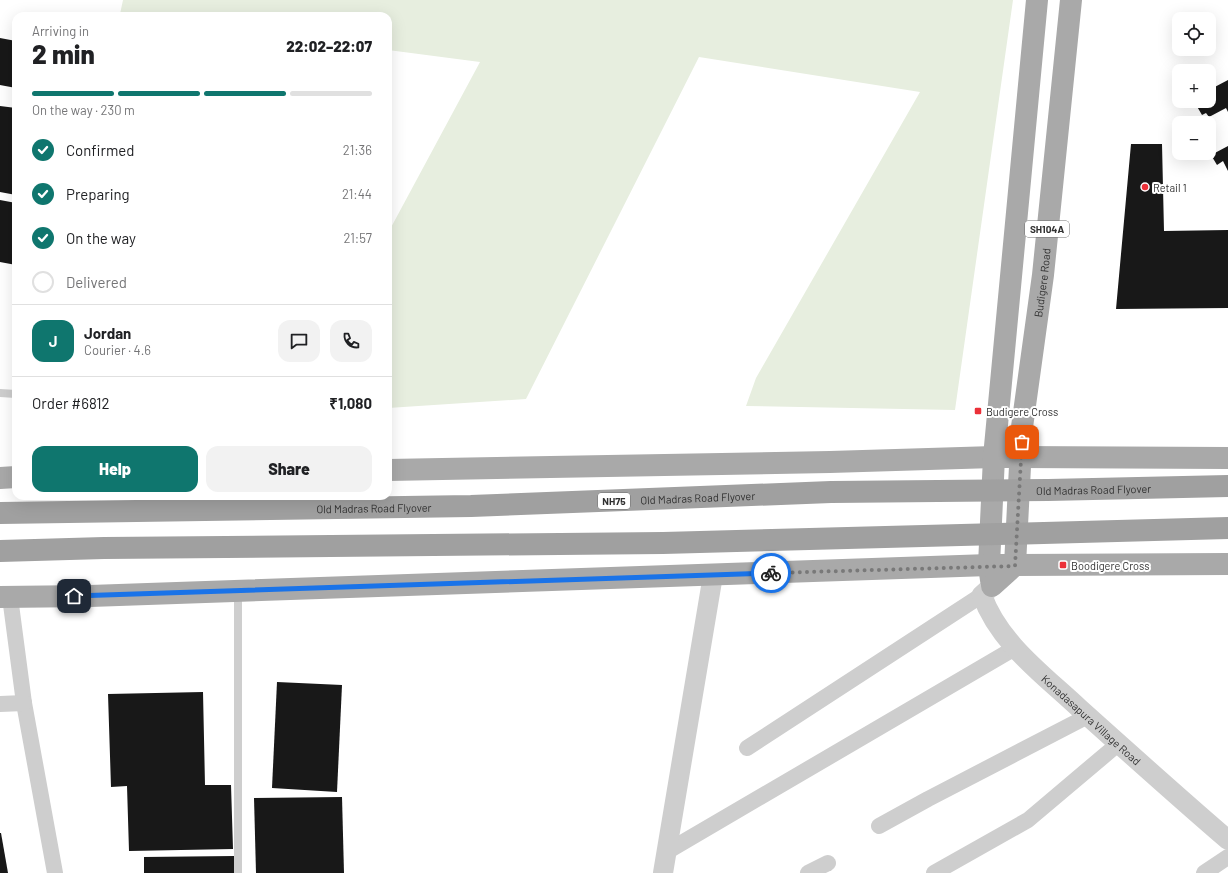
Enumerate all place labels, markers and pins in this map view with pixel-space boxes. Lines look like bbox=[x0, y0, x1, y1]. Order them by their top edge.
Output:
place label: Retail 1 bbox=[1153, 181, 1187, 194]
marker: Retail 1 bbox=[1140, 182, 1150, 192]
place label: Budigere Cross bbox=[986, 405, 1058, 418]
marker: Budigere Cross bbox=[973, 406, 983, 416]
pin bbox=[1005, 425, 1039, 459]
place label: Boodigere Cross bbox=[1071, 559, 1150, 572]
marker: Boodigere Cross bbox=[1058, 560, 1068, 570]
pin bbox=[57, 579, 91, 613]

